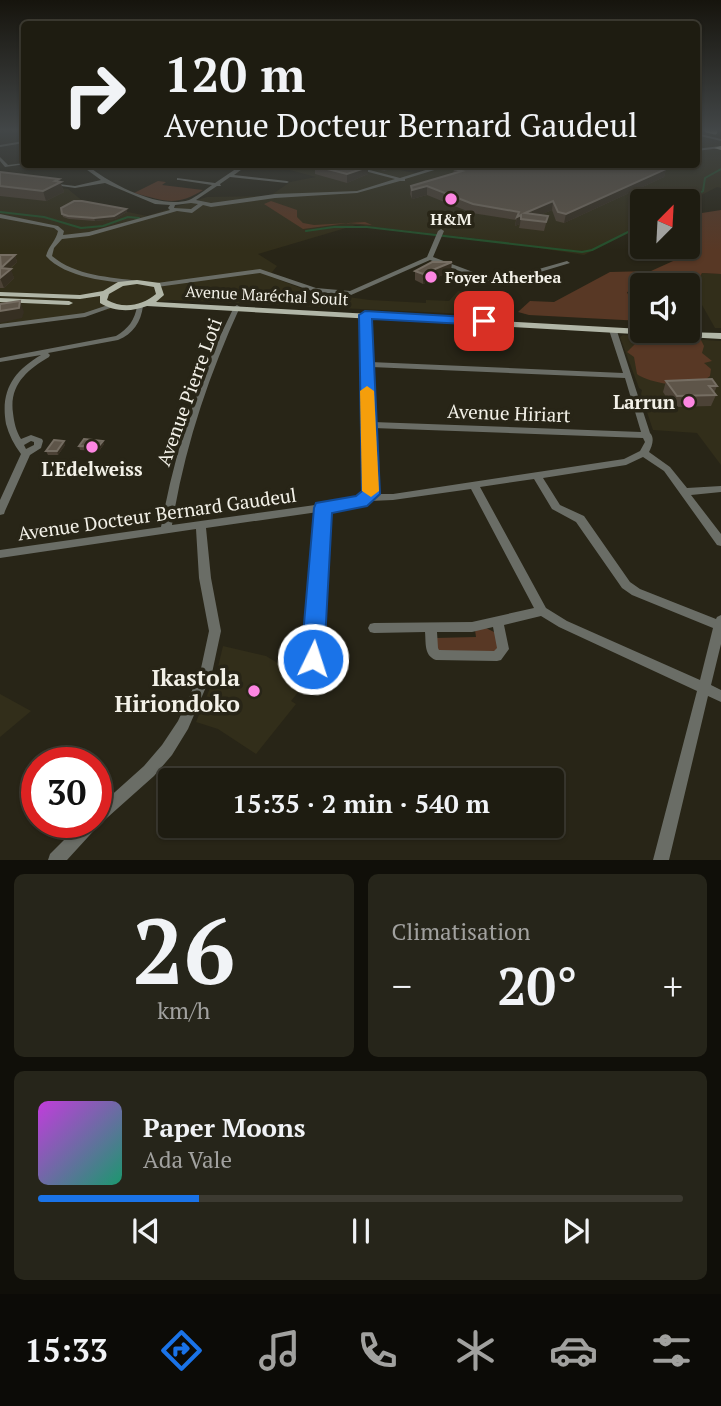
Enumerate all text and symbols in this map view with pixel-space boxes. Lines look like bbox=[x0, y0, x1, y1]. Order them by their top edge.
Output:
text: 120 m bbox=[164, 41, 306, 106]
icon: right bbox=[49, 49, 140, 140]
text: Avenue Docteur Bernard Gaudeul bbox=[164, 104, 638, 146]
north arrow bbox=[630, 189, 700, 259]
map controls bbox=[630, 189, 700, 343]
marker: H&M bbox=[443, 191, 459, 207]
place label: H&M bbox=[430, 208, 472, 230]
place label: Foyer Atherbea bbox=[445, 266, 561, 288]
marker: Foyer Atherbea bbox=[423, 269, 439, 285]
button: sound bbox=[630, 273, 700, 343]
street label: Avenue Maréchal Soult bbox=[185, 280, 349, 310]
pin bbox=[454, 291, 514, 351]
icon: arrive bbox=[465, 302, 503, 340]
street label: Avenue Pierre Loti bbox=[150, 314, 227, 469]
place label: Larrun bbox=[613, 389, 676, 414]
marker: Larrun bbox=[681, 394, 697, 410]
street label: Avenue Hiriart bbox=[447, 398, 571, 427]
marker: L'Edelweiss bbox=[84, 439, 100, 455]
place label: L'Edelweiss bbox=[41, 456, 143, 481]
street label: Avenue Docteur Bernard Gaudeul bbox=[16, 482, 298, 545]
position arrow bbox=[276, 622, 350, 696]
place label: Ikastola Hiriondoko bbox=[114, 662, 240, 719]
marker: Ikastola Hiriondoko bbox=[246, 683, 262, 699]
speed limit sign: 30 bbox=[21, 747, 112, 838]
text: 15:35 · 2 min · 540 m bbox=[232, 786, 490, 820]
text: 26 bbox=[132, 889, 235, 1010]
text: Climatisation bbox=[392, 916, 531, 947]
text: 20° bbox=[497, 951, 577, 1020]
text: − bbox=[392, 961, 412, 1011]
text: + bbox=[663, 961, 683, 1011]
text: km/h bbox=[157, 995, 210, 1026]
text: Paper Moons bbox=[143, 1110, 306, 1144]
text: Ada Vale bbox=[143, 1144, 232, 1175]
icon: previous bbox=[127, 1212, 165, 1250]
icon: pause bbox=[342, 1212, 380, 1250]
icon: next bbox=[557, 1212, 595, 1250]
icon: directions bbox=[157, 1326, 206, 1375]
icon: music bbox=[255, 1326, 304, 1375]
icon: phone bbox=[353, 1326, 402, 1375]
icon: climate bbox=[451, 1326, 500, 1375]
icon: car bbox=[549, 1326, 598, 1375]
icon: filters bbox=[647, 1326, 696, 1375]
text: 15:33 bbox=[25, 1329, 108, 1371]

